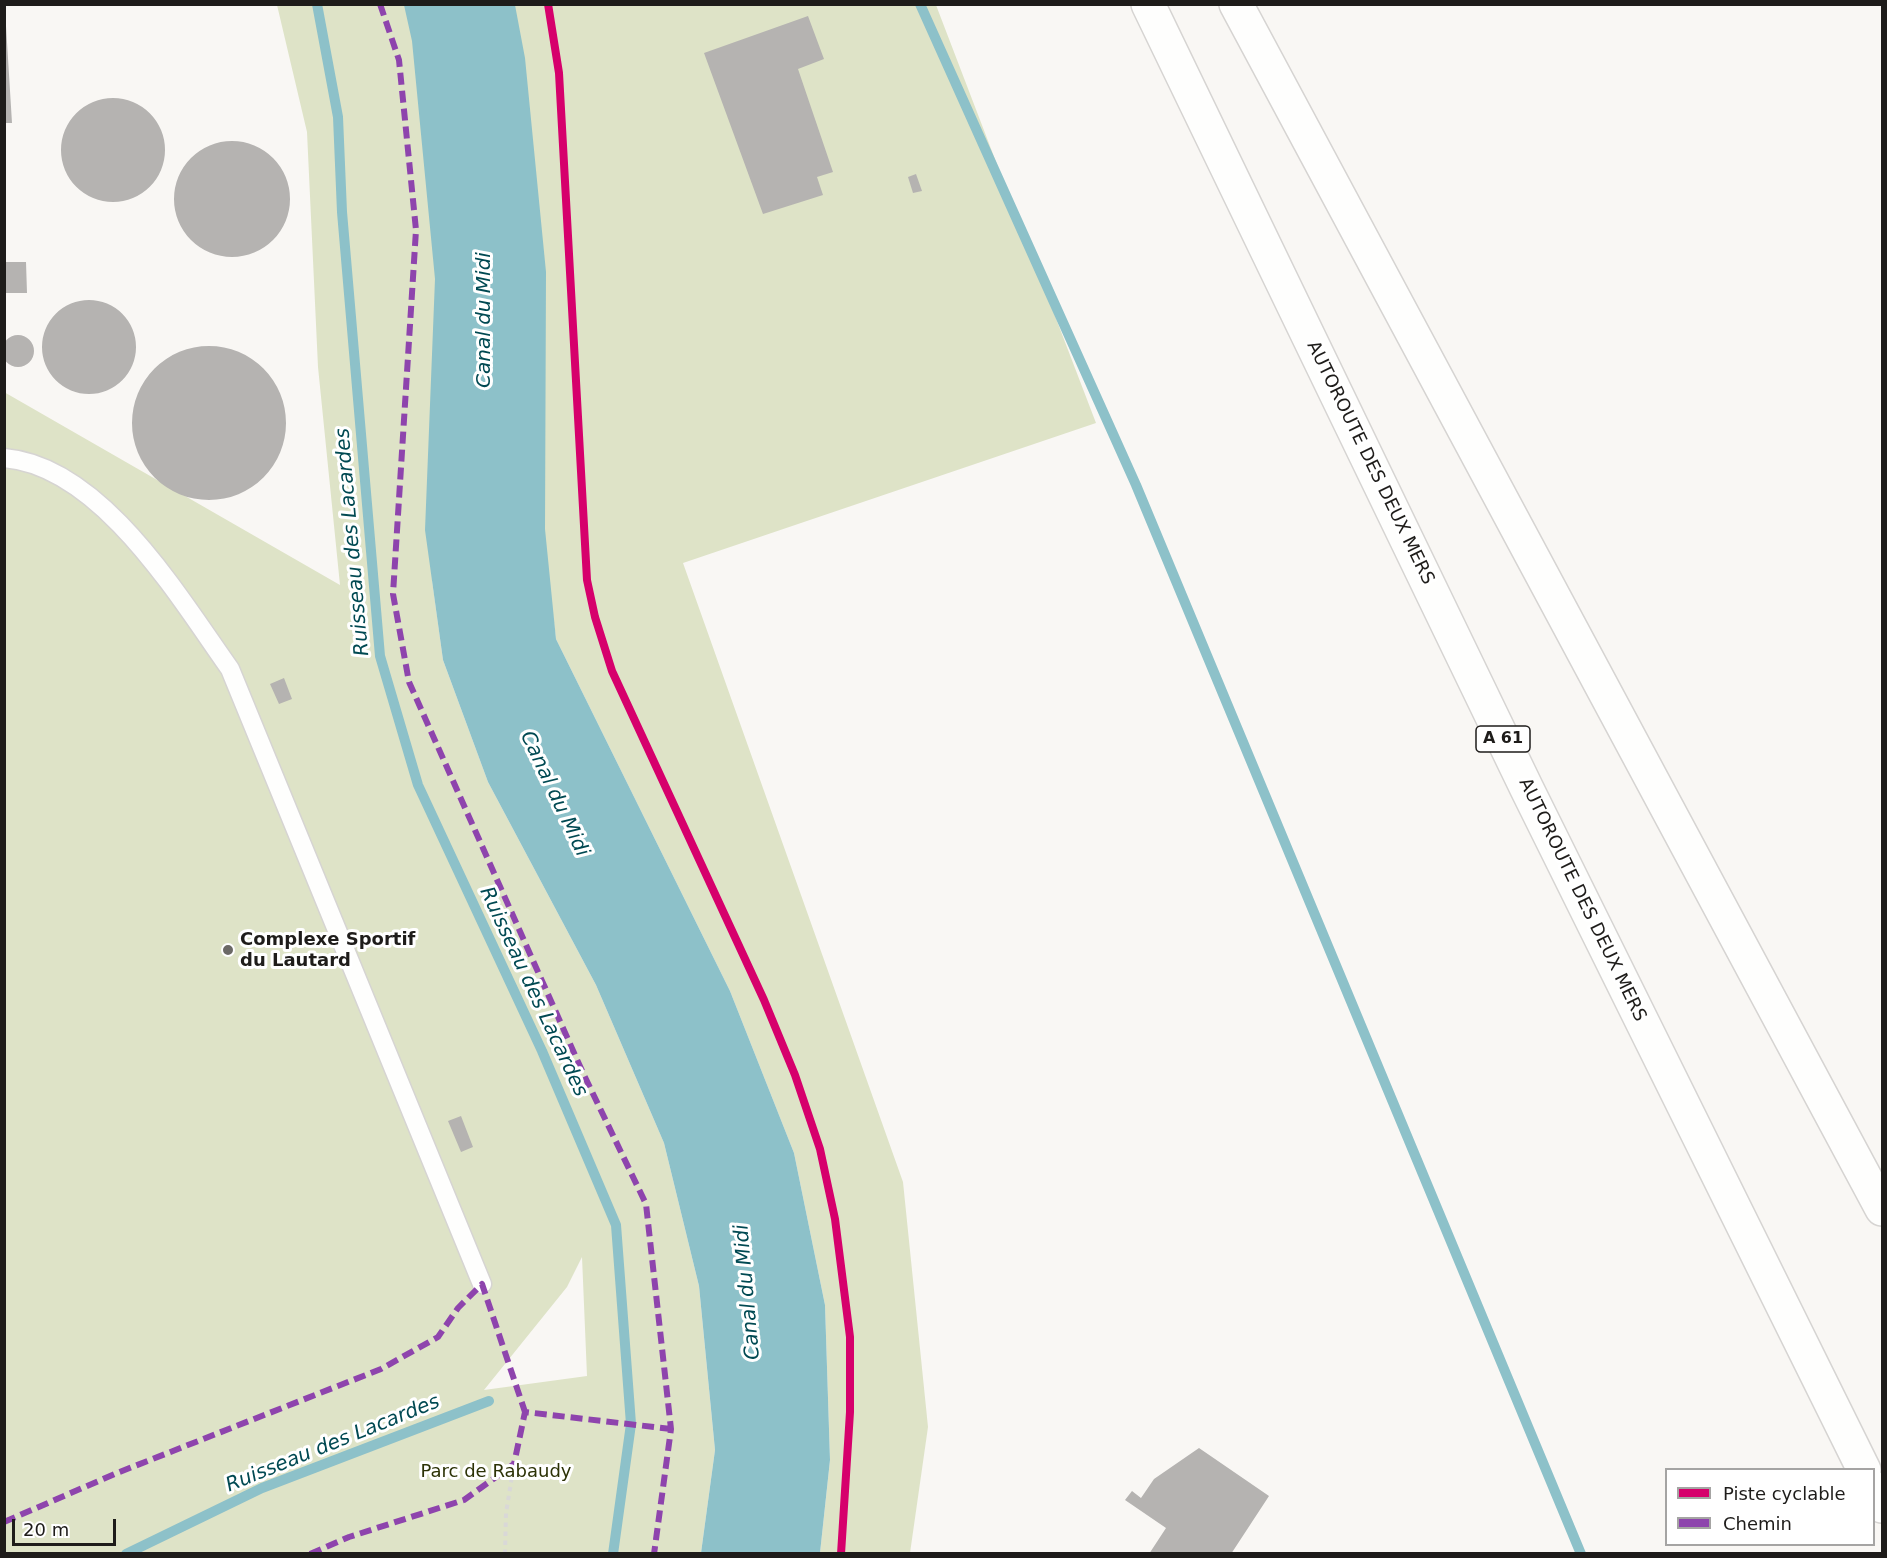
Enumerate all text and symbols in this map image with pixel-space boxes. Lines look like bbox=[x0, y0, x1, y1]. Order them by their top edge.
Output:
water label: Canal du Midi bbox=[473, 252, 497, 388]
street label: AUTOROUTE DES DEUX MERS bbox=[1301, 338, 1439, 588]
water label: Ruisseau des Lacardes bbox=[331, 427, 375, 657]
road number: A 61 bbox=[1476, 726, 1530, 752]
water label: Canal du Midi bbox=[514, 727, 594, 861]
street label: AUTOROUTE DES DEUX MERS bbox=[1513, 775, 1651, 1025]
water label: Ruisseau des Lacardes bbox=[474, 883, 592, 1101]
place label: Complexe Sportif du Lautard bbox=[240, 929, 415, 972]
marker: Complexe Sportif du Lautard bbox=[221, 943, 235, 957]
water label: Canal du Midi bbox=[730, 1223, 766, 1361]
water label: Ruisseau des Lacardes bbox=[223, 1390, 443, 1498]
park label: Parc de Rabaudy bbox=[420, 1461, 572, 1483]
legend bbox=[1665, 1468, 1875, 1546]
text: Piste cyclable bbox=[1723, 1483, 1846, 1504]
scale bar bbox=[15, 1507, 118, 1545]
text: Chemin bbox=[1723, 1513, 1792, 1534]
text: 20 m bbox=[23, 1519, 69, 1540]

